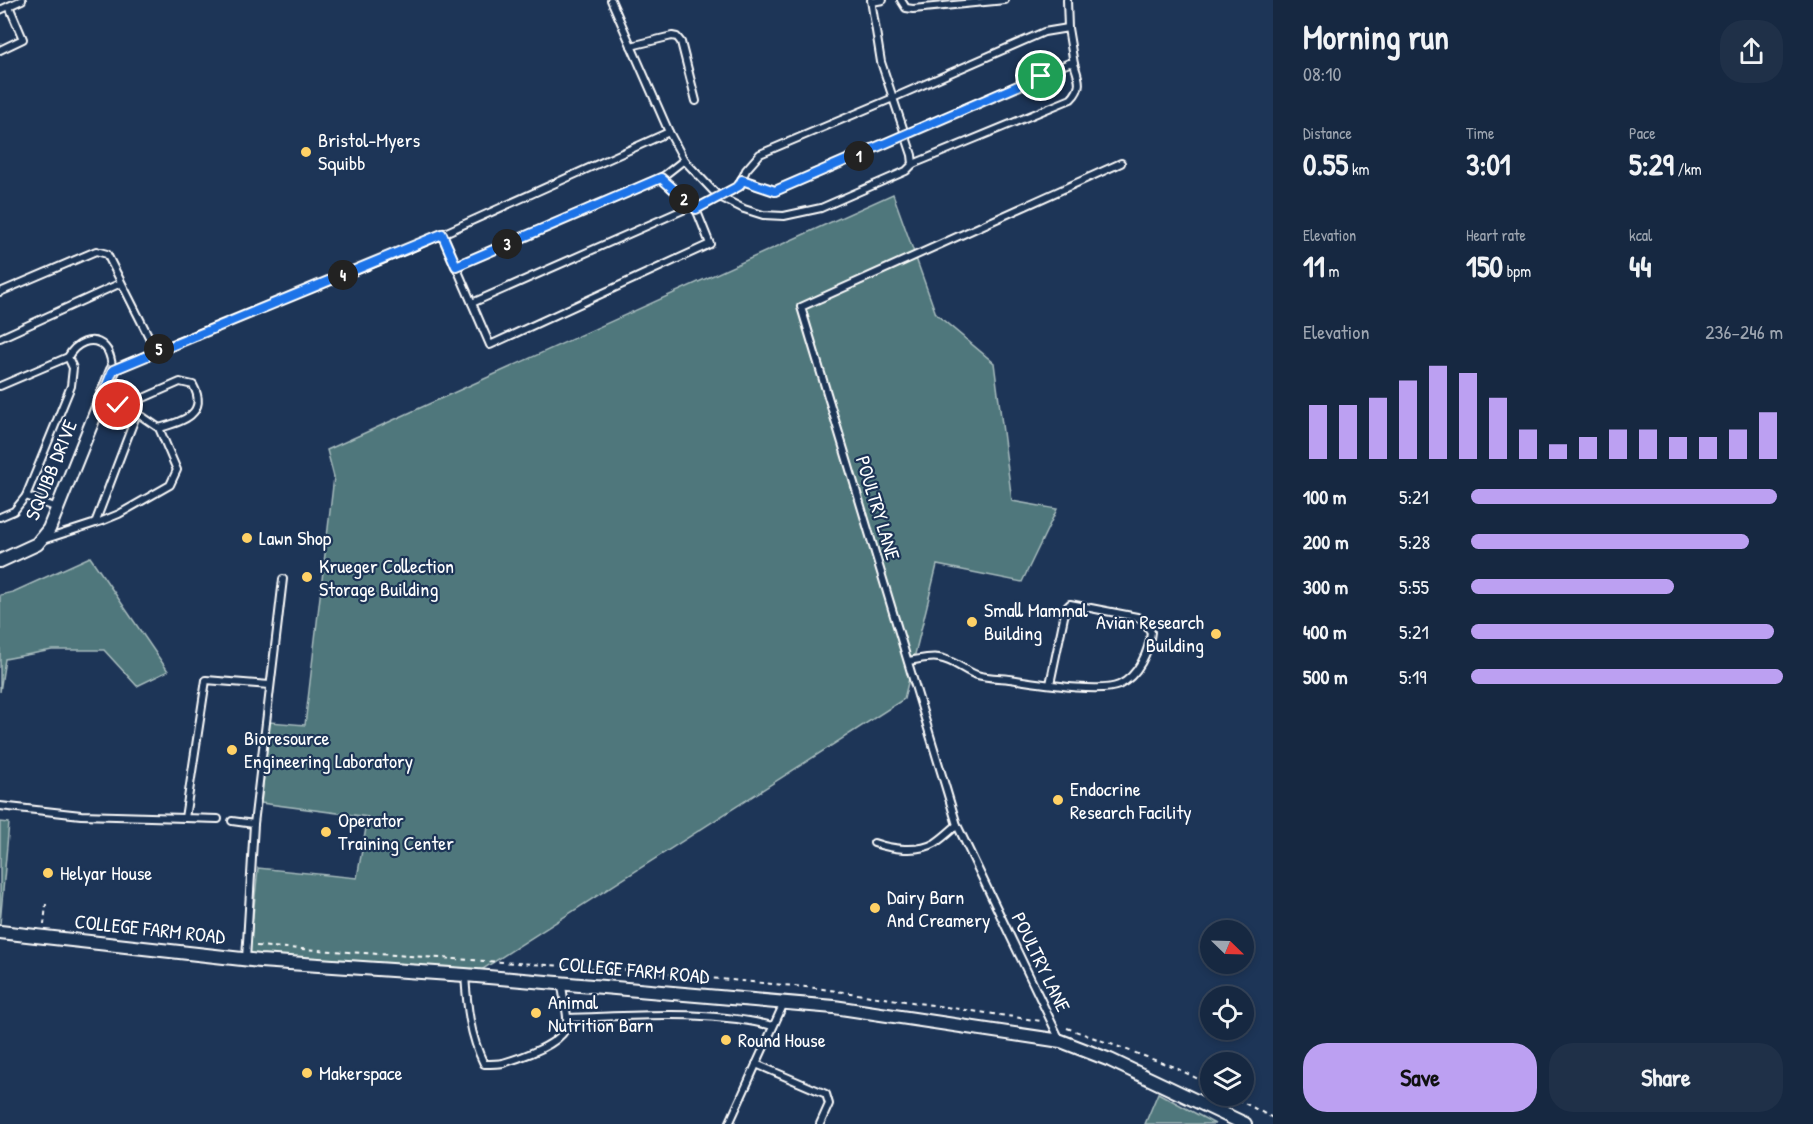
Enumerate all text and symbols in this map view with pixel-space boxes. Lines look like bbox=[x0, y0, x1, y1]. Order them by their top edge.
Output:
text: Morning run bbox=[1303, 15, 1449, 59]
button: share bbox=[1720, 20, 1783, 83]
pin bbox=[1015, 50, 1066, 101]
icon: arrive bbox=[1024, 59, 1057, 92]
text: 08:10 bbox=[1303, 60, 1341, 87]
text: Distance bbox=[1303, 122, 1352, 144]
text: Time bbox=[1466, 122, 1494, 144]
text: Pace bbox=[1629, 122, 1656, 144]
place label: Bristol-Myers Squibb bbox=[318, 126, 420, 176]
pin: 1 bbox=[844, 141, 874, 171]
text: 0.55 bbox=[1303, 144, 1348, 184]
text: 3:01 bbox=[1466, 144, 1511, 184]
text: 5:29 bbox=[1629, 144, 1674, 184]
marker: Bristol-Myers Squibb bbox=[299, 145, 313, 159]
text: 1 bbox=[856, 145, 862, 167]
text: km bbox=[1348, 158, 1369, 180]
text: /km bbox=[1674, 158, 1702, 180]
pin: 2 bbox=[669, 184, 699, 214]
text: 2 bbox=[680, 188, 688, 210]
text: Elevation bbox=[1303, 224, 1356, 246]
text: Heart rate bbox=[1466, 224, 1526, 246]
text: kcal bbox=[1629, 224, 1652, 246]
pin: 3 bbox=[492, 229, 522, 259]
text: 3 bbox=[503, 233, 511, 255]
text: 11 bbox=[1303, 246, 1325, 286]
text: 150 bbox=[1466, 246, 1503, 286]
text: 44 bbox=[1629, 246, 1652, 286]
pin: 4 bbox=[328, 260, 358, 290]
text: m bbox=[1325, 260, 1339, 282]
text: bpm bbox=[1503, 260, 1531, 282]
text: 4 bbox=[340, 264, 346, 286]
text: Elevation bbox=[1303, 318, 1369, 345]
text: 236–246 m bbox=[1705, 318, 1783, 345]
pin: 5 bbox=[144, 334, 174, 364]
text: 5 bbox=[156, 338, 162, 360]
pin bbox=[92, 379, 143, 430]
icon: check bbox=[101, 388, 134, 421]
street label: SQUIBB DRIVE bbox=[18, 415, 83, 524]
street label: POULTRY LANE bbox=[850, 452, 907, 563]
text: 100 m bbox=[1303, 483, 1346, 510]
text: 5:21 bbox=[1399, 483, 1429, 510]
place label: Lawn Shop bbox=[259, 524, 332, 551]
text: 200 m bbox=[1303, 528, 1348, 555]
text: 5:28 bbox=[1399, 528, 1430, 555]
marker: Lawn Shop bbox=[240, 531, 254, 545]
place label: Krueger Collection Storage Building bbox=[319, 552, 454, 602]
marker: Krueger Collection Storage Building bbox=[300, 570, 314, 584]
text: 300 m bbox=[1303, 573, 1348, 600]
text: 5:55 bbox=[1399, 573, 1429, 600]
place label: Small Mammal Building bbox=[984, 596, 1089, 646]
place label: Avian Research Building bbox=[1096, 608, 1204, 658]
marker: Small Mammal Building bbox=[965, 615, 979, 629]
text: 400 m bbox=[1303, 618, 1347, 645]
text: 5:21 bbox=[1399, 618, 1429, 645]
marker: Avian Research Building bbox=[1209, 627, 1223, 641]
text: 500 m bbox=[1303, 663, 1348, 690]
text: 5:19 bbox=[1399, 663, 1427, 690]
place label: Bioresource Engineering Laboratory bbox=[244, 724, 413, 774]
marker: Bioresource Engineering Laboratory bbox=[225, 743, 239, 757]
place label: Endocrine Research Facility bbox=[1070, 775, 1192, 825]
marker: Endocrine Research Facility bbox=[1051, 793, 1065, 807]
place label: Operator Training Center bbox=[338, 806, 454, 856]
marker: Operator Training Center bbox=[319, 825, 333, 839]
place label: Helyar House bbox=[60, 859, 152, 886]
marker: Helyar House bbox=[41, 866, 55, 880]
place label: Dairy Barn And Creamery bbox=[887, 883, 990, 933]
marker: Dairy Barn And Creamery bbox=[868, 901, 882, 915]
street label: COLLEGE FARM ROAD bbox=[73, 907, 227, 950]
street label: POULTRY LANE bbox=[1006, 907, 1077, 1016]
north arrow bbox=[1200, 920, 1254, 974]
map controls bbox=[1200, 920, 1254, 1106]
street label: COLLEGE FARM ROAD bbox=[558, 949, 711, 990]
button: locate bbox=[1200, 986, 1254, 1040]
place label: Animal Nutrition Barn bbox=[548, 988, 653, 1038]
marker: Animal Nutrition Barn bbox=[529, 1006, 543, 1020]
place label: Round House bbox=[738, 1026, 826, 1053]
marker: Round House bbox=[719, 1033, 733, 1047]
button: Save bbox=[1303, 1043, 1537, 1112]
button: Share bbox=[1549, 1043, 1783, 1112]
button: layers bbox=[1200, 1052, 1254, 1106]
place label: Makerspace bbox=[319, 1059, 403, 1086]
marker: Makerspace bbox=[300, 1066, 314, 1080]

